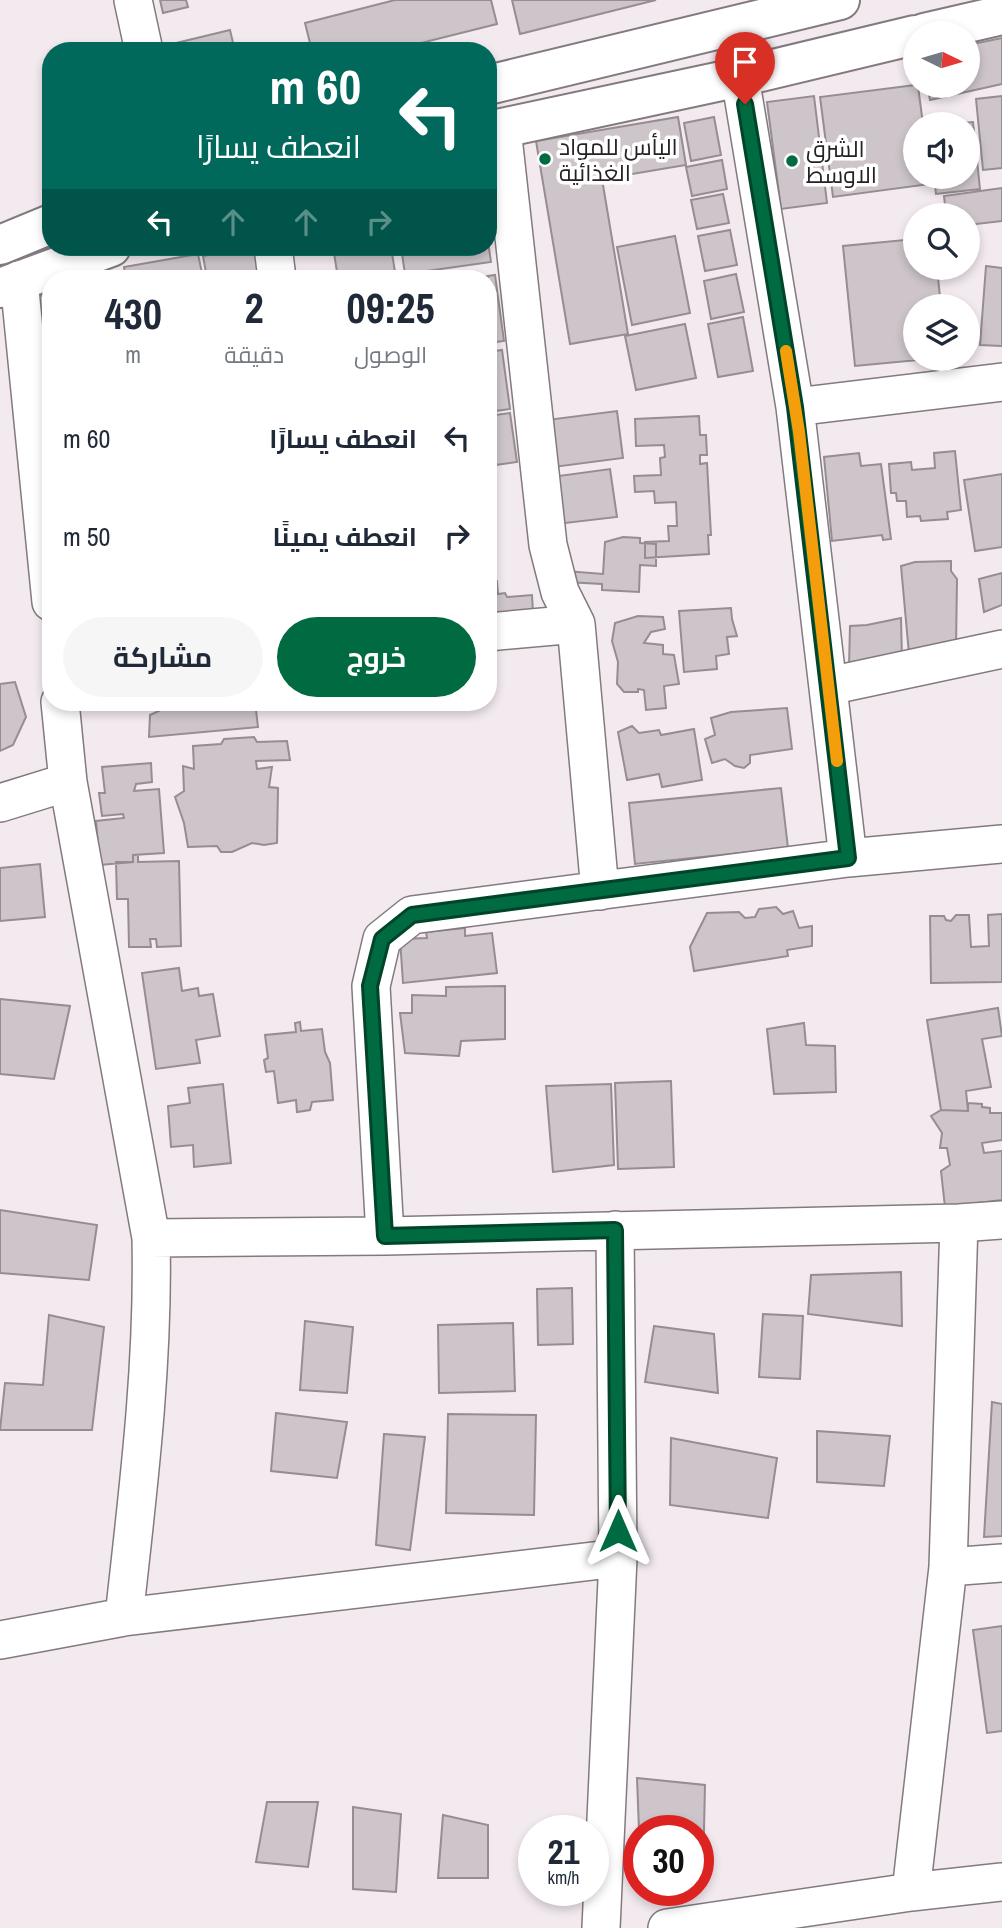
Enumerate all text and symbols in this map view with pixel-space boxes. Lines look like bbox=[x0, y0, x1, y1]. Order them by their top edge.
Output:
north arrow bbox=[903, 21, 980, 98]
map controls bbox=[903, 21, 980, 371]
pin bbox=[715, 32, 775, 104]
icon: arrive bbox=[726, 43, 764, 81]
text: 60 m bbox=[269, 53, 361, 119]
icon: left bbox=[385, 70, 476, 161]
button: sound bbox=[903, 112, 980, 189]
text: انعطف يسارًا bbox=[196, 125, 361, 168]
place label: اليأس للمواد الغذائية bbox=[559, 131, 678, 188]
place label: الشرق الاوسط bbox=[806, 133, 877, 190]
marker: اليأس للمواد الغذائية bbox=[537, 151, 553, 167]
marker: الشرق الاوسط bbox=[784, 153, 800, 169]
icon: left bbox=[141, 203, 179, 241]
icon: ahead bbox=[214, 203, 252, 241]
icon: ahead bbox=[287, 203, 325, 241]
icon: right bbox=[360, 203, 398, 241]
button: search bbox=[903, 203, 980, 280]
text: 2 bbox=[245, 280, 264, 336]
text: 09:25 bbox=[347, 280, 435, 336]
text: 430 bbox=[104, 286, 162, 342]
button: layers bbox=[903, 294, 980, 371]
text: m bbox=[125, 339, 141, 370]
text: دقيقة bbox=[224, 339, 284, 370]
text: الوصول bbox=[354, 339, 427, 370]
icon: left bbox=[438, 419, 476, 457]
text: 60 m bbox=[63, 421, 110, 456]
text: انعطف يسارًا bbox=[269, 421, 417, 456]
icon: right bbox=[438, 517, 476, 555]
text: 50 m bbox=[63, 519, 110, 554]
text: انعطف يمينًا bbox=[272, 519, 417, 554]
button: مشاركة bbox=[63, 617, 263, 697]
button: خروج bbox=[277, 617, 476, 697]
position arrow bbox=[581, 1494, 655, 1568]
speed limit sign: 30 bbox=[623, 1815, 714, 1906]
text: 21 bbox=[548, 1828, 579, 1875]
text: km/h bbox=[548, 1865, 580, 1890]

